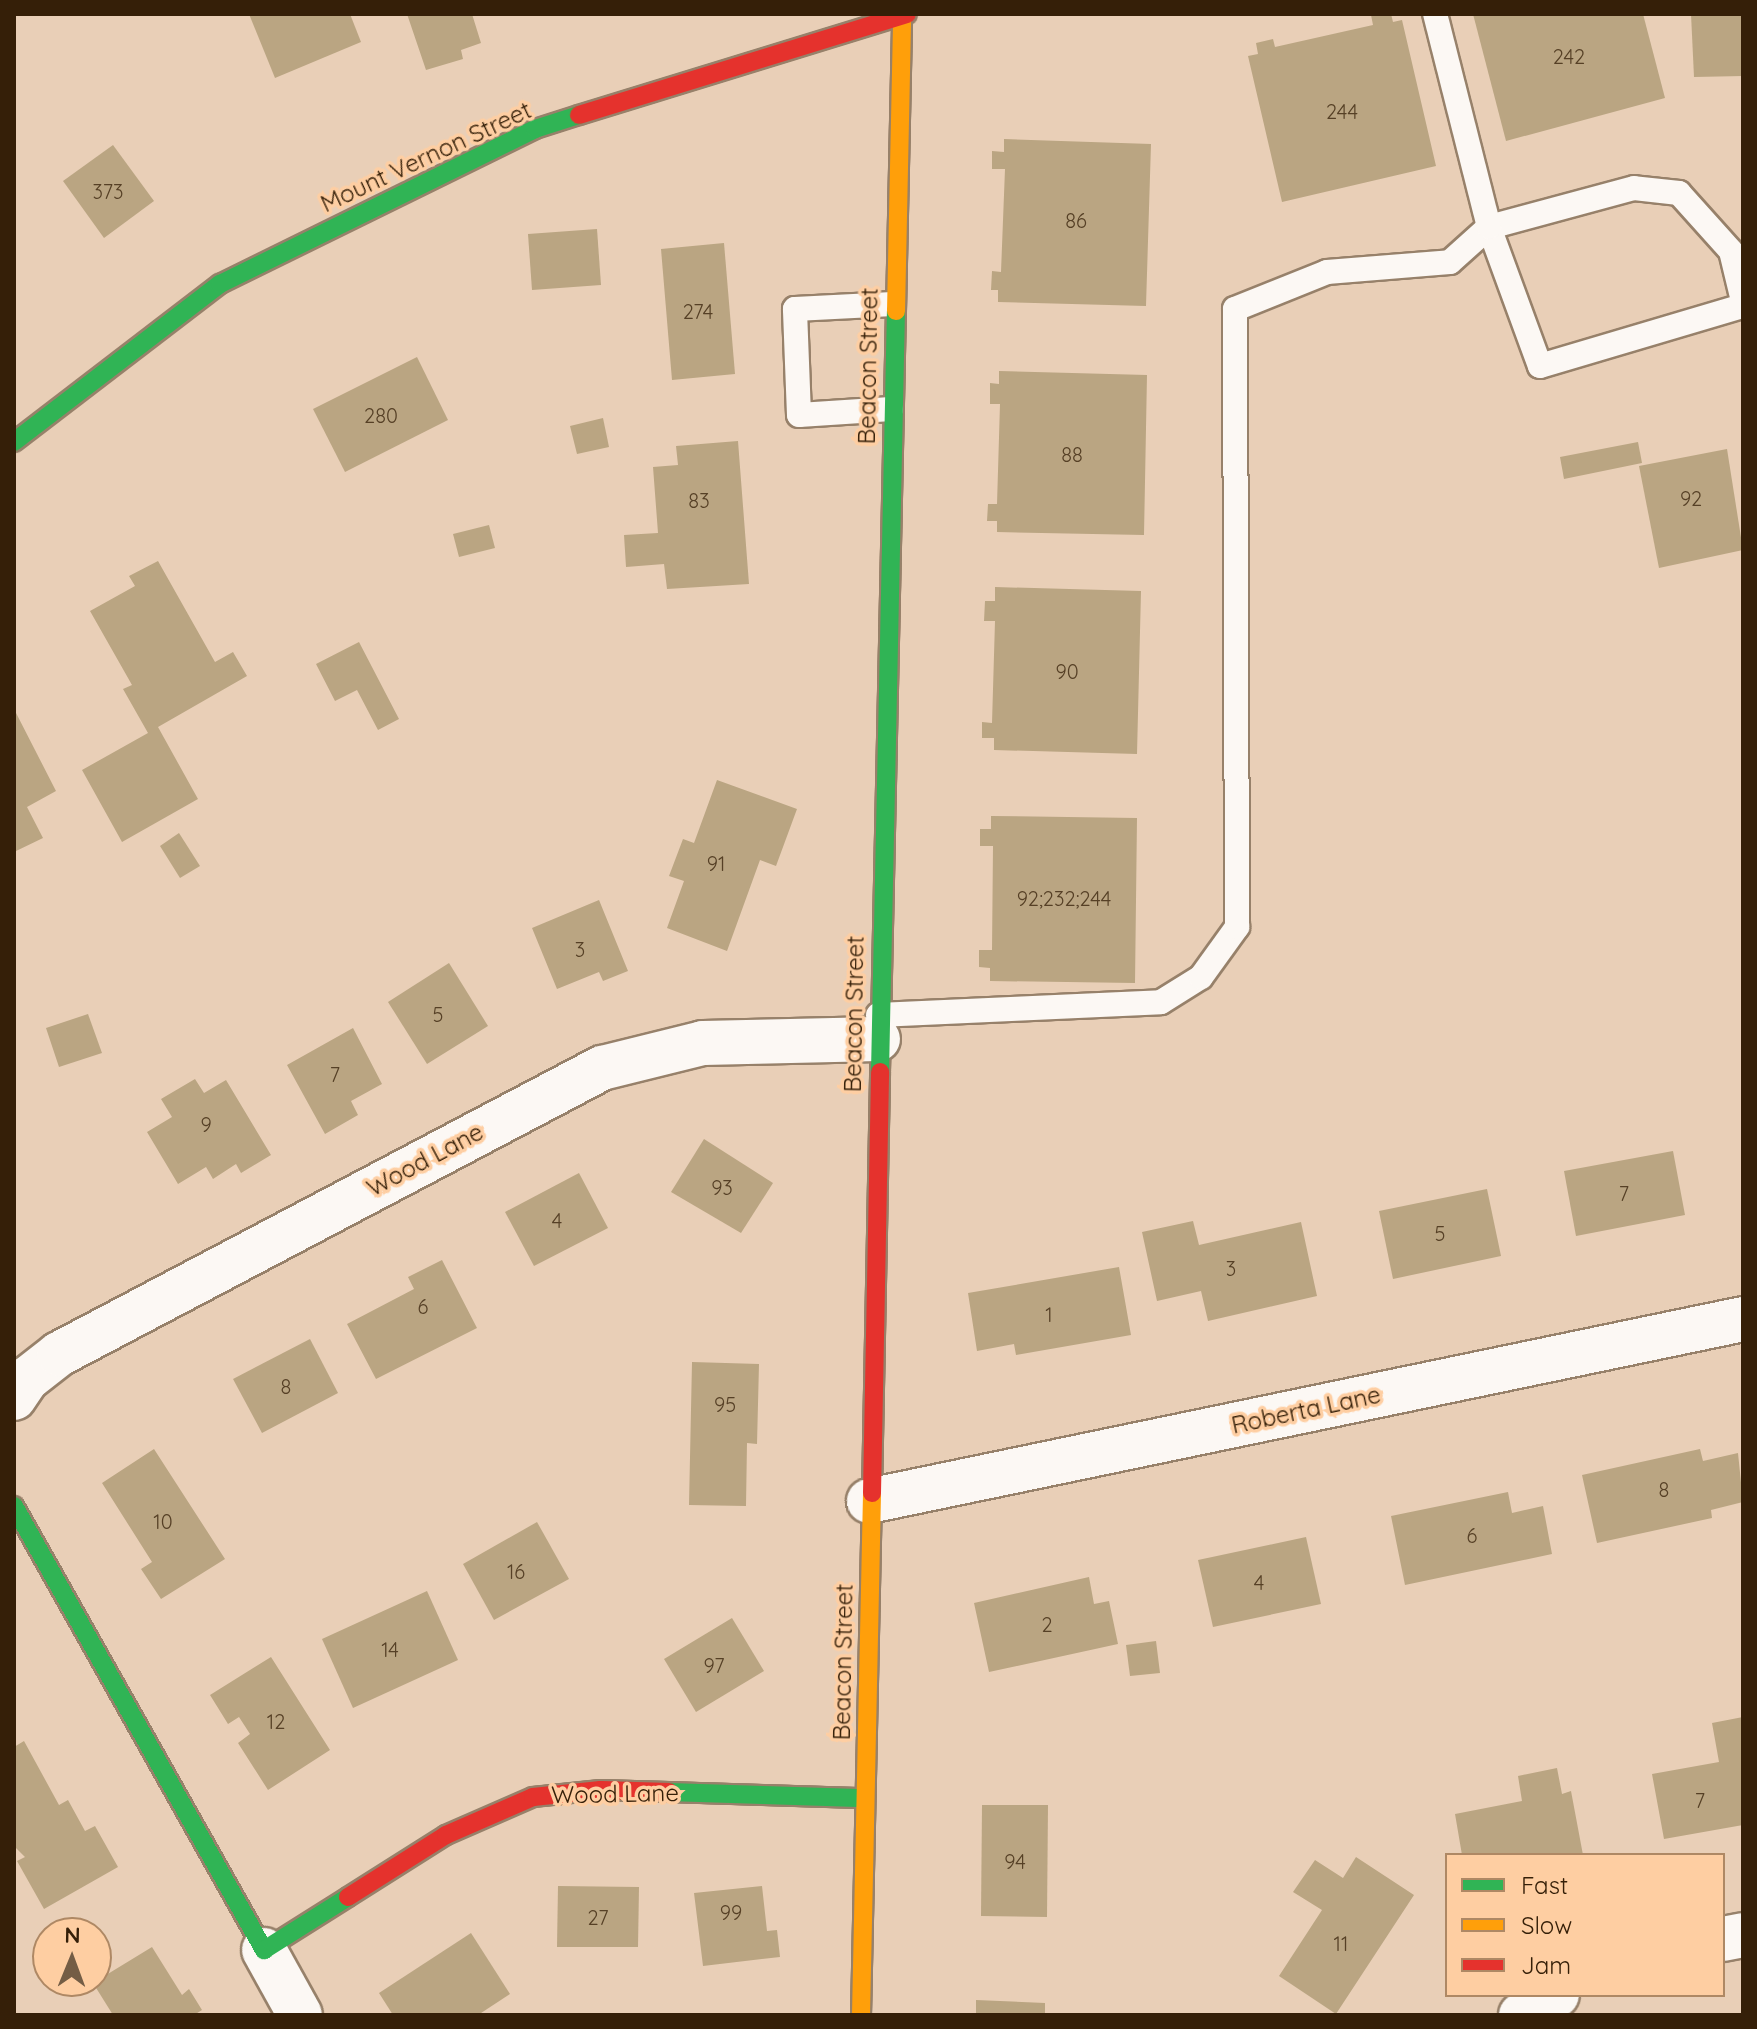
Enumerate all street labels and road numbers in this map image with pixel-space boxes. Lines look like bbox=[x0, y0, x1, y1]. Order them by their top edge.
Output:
street label: Mount Vernon Street bbox=[316, 96, 536, 218]
street label: Beacon Street bbox=[852, 287, 884, 445]
street label: Beacon Street bbox=[838, 935, 870, 1093]
street label: Wood Lane bbox=[362, 1117, 488, 1203]
street label: Roberta Lane bbox=[1229, 1380, 1383, 1440]
street label: Beacon Street bbox=[827, 1583, 859, 1741]
street label: Wood Lane bbox=[551, 1778, 679, 1810]

